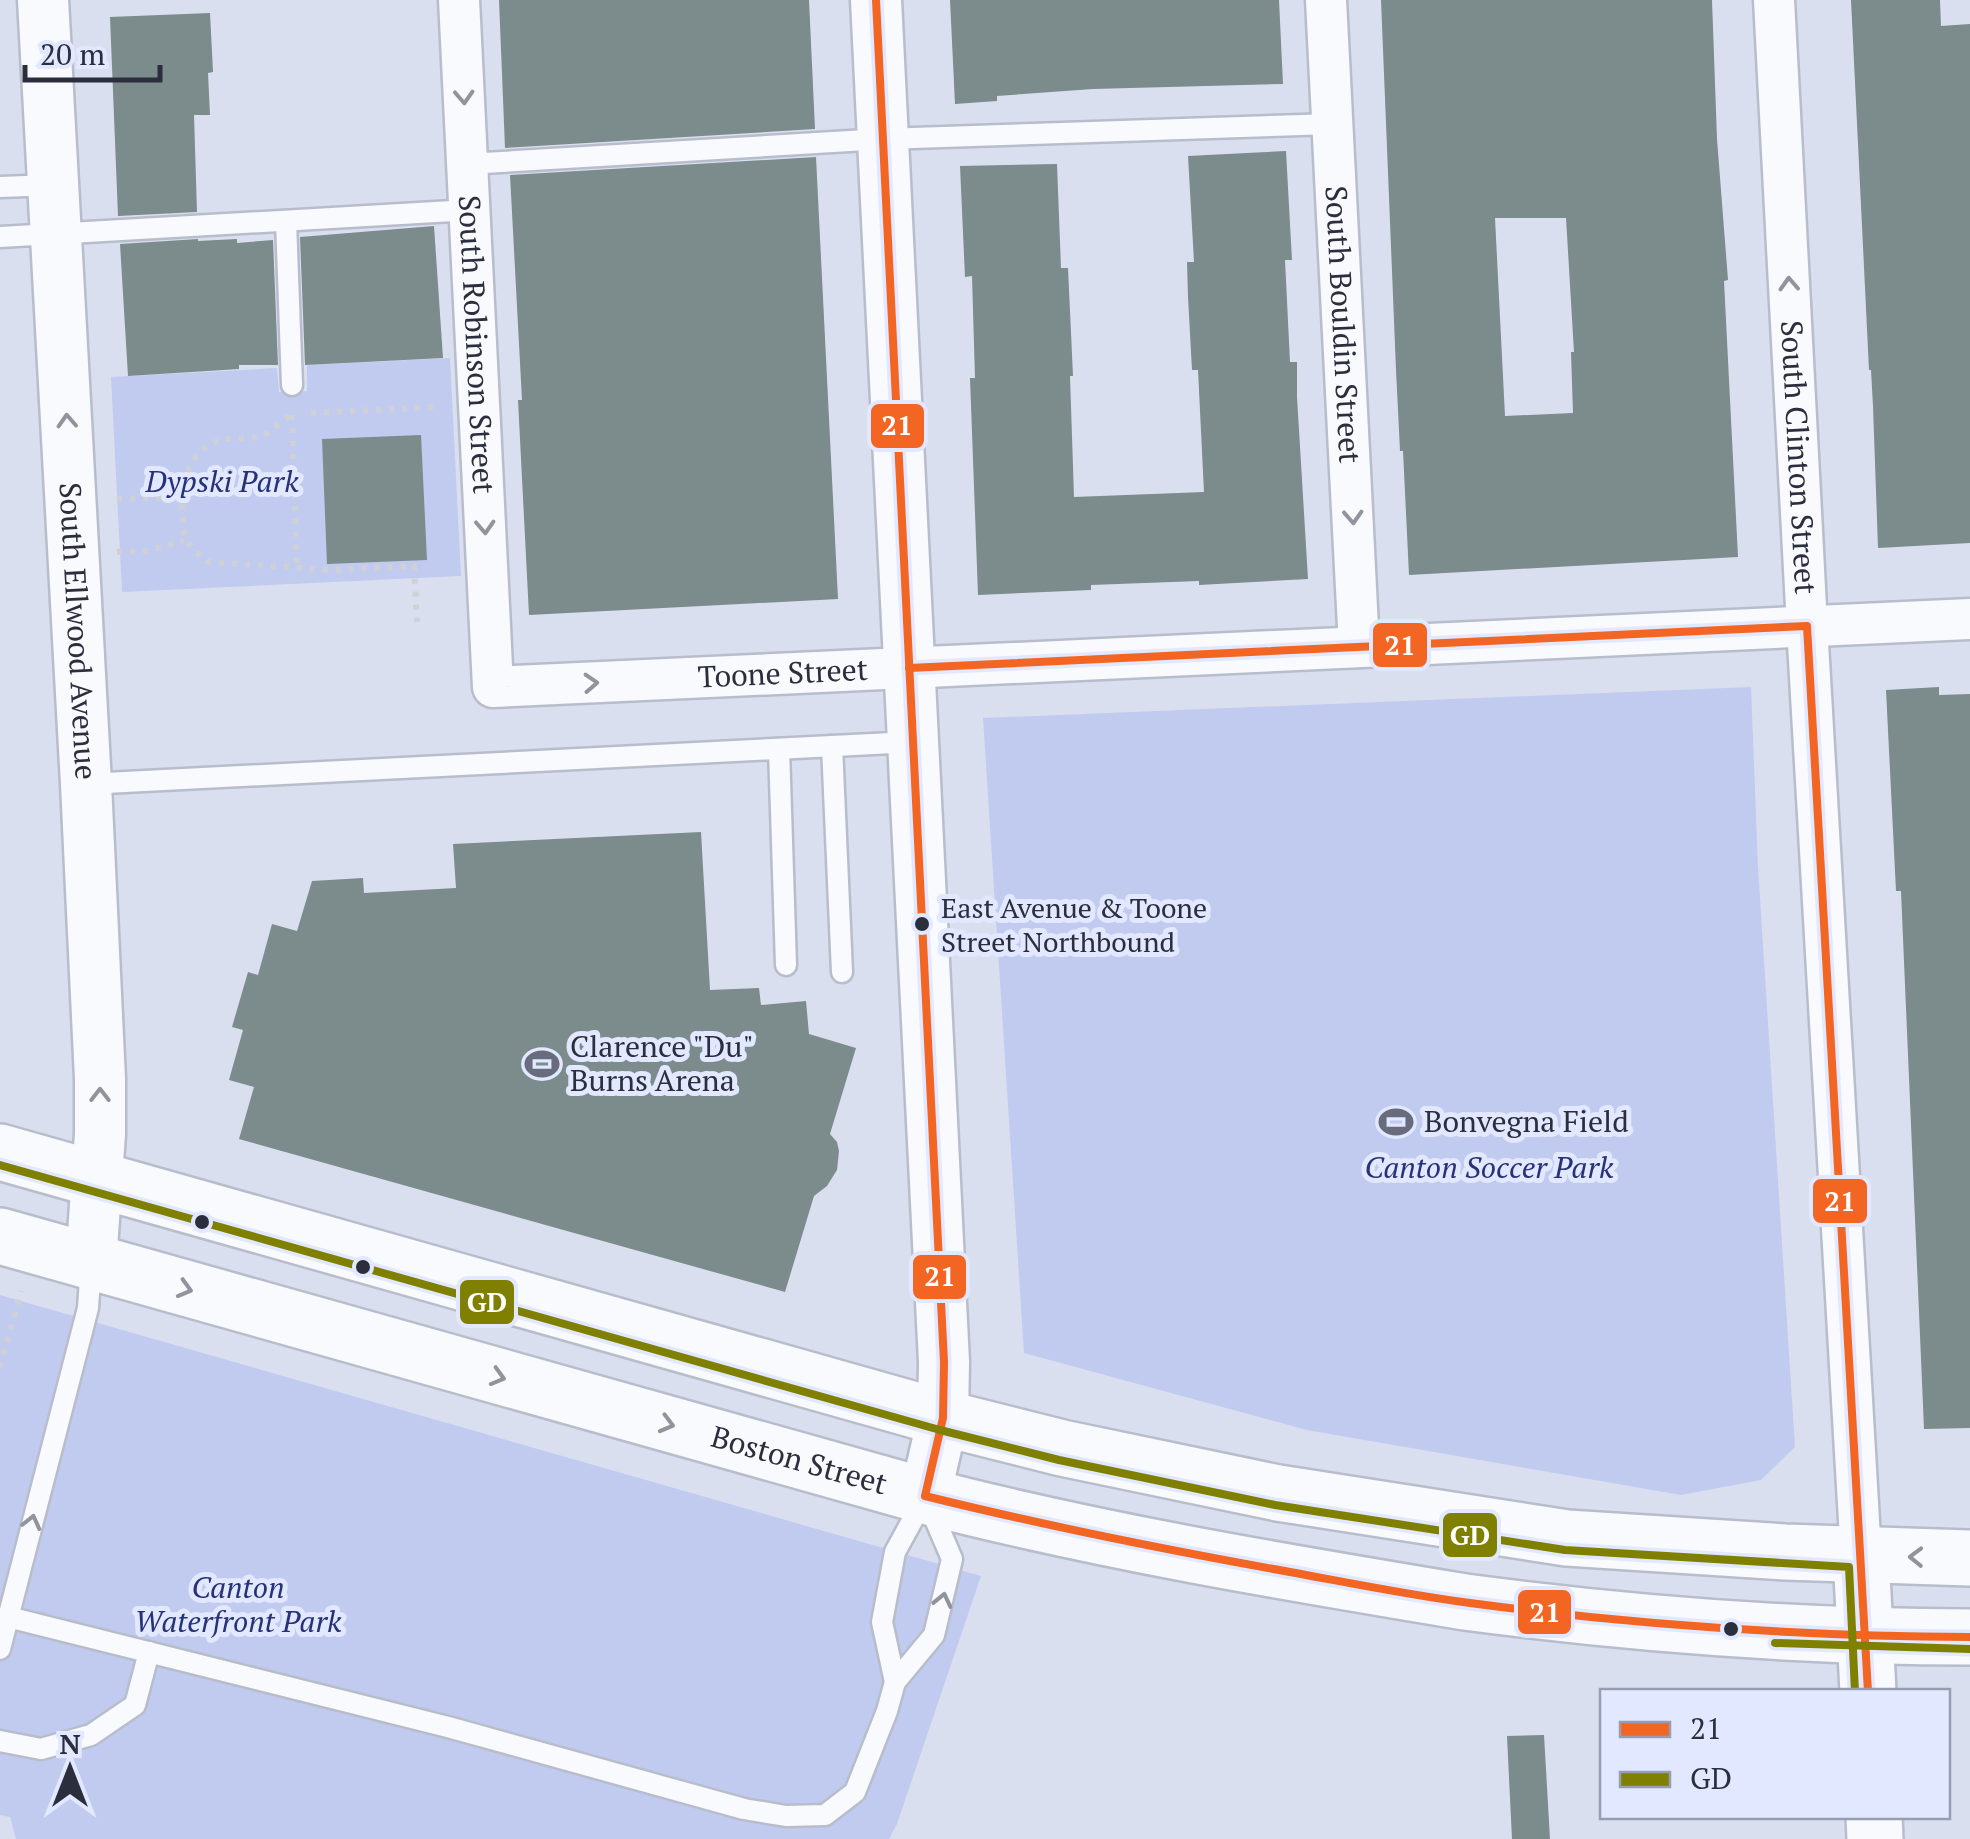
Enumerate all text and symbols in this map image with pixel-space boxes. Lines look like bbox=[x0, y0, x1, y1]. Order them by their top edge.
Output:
scale bar bbox=[25, 20, 160, 82]
text: 20 m bbox=[40, 34, 105, 74]
one-way arrow bbox=[453, 90, 474, 106]
street label: South Bouldin Street bbox=[1316, 185, 1371, 464]
street label: South Robinson Street bbox=[450, 194, 504, 495]
one-way arrow bbox=[1779, 276, 1800, 292]
street label: South Clinton Street bbox=[1772, 319, 1826, 595]
line badge: 21 bbox=[869, 402, 926, 450]
text: 21 bbox=[881, 406, 913, 443]
one-way arrow bbox=[57, 413, 78, 429]
park label: Dypski Park bbox=[144, 461, 299, 501]
street label: South Ellwood Avenue bbox=[50, 481, 107, 781]
one-way arrow bbox=[1342, 509, 1363, 525]
one-way arrow bbox=[475, 519, 496, 535]
line badge: 21 bbox=[1371, 621, 1429, 669]
text: 21 bbox=[1384, 626, 1416, 663]
street label: Toone Street bbox=[697, 649, 869, 697]
one-way arrow bbox=[583, 673, 599, 694]
place label: East Avenue & Toone Street Northbound bbox=[941, 889, 1207, 960]
marker: East Avenue & Toone Street Northbound bbox=[912, 914, 932, 934]
place label: Clarence "Du" Burns Arena bbox=[570, 1026, 754, 1100]
sports icon: Clarence "Du" Burns Arena bbox=[523, 1045, 561, 1083]
one-way arrow bbox=[89, 1087, 111, 1102]
place label: Bonvegna Field bbox=[1424, 1101, 1629, 1141]
sports icon: Bonvegna Field bbox=[1377, 1103, 1415, 1141]
park label: Canton Soccer Park bbox=[1365, 1147, 1614, 1187]
line badge: 21 bbox=[1811, 1177, 1869, 1225]
text: 21 bbox=[1824, 1182, 1856, 1219]
unlabelled marker bbox=[192, 1212, 212, 1232]
line badge: 21 bbox=[911, 1253, 968, 1301]
unlabelled marker bbox=[353, 1257, 373, 1277]
text: 21 bbox=[924, 1257, 956, 1294]
one-way arrow bbox=[176, 1277, 193, 1298]
line badge: GD bbox=[458, 1278, 516, 1326]
text: GD bbox=[467, 1283, 507, 1320]
one-way arrow bbox=[489, 1365, 506, 1386]
one-way arrow bbox=[658, 1412, 675, 1433]
street label: Boston Street bbox=[707, 1416, 892, 1503]
line badge: GD bbox=[1441, 1511, 1499, 1559]
one-way arrow bbox=[21, 1514, 42, 1531]
text: GD bbox=[1450, 1516, 1490, 1553]
one-way arrow bbox=[1907, 1546, 1923, 1567]
park label: Canton Waterfront Park bbox=[135, 1567, 342, 1641]
line badge: 21 bbox=[1516, 1588, 1573, 1636]
one-way arrow bbox=[931, 1592, 952, 1609]
text: 21 bbox=[1529, 1593, 1561, 1630]
unlabelled marker bbox=[1721, 1619, 1741, 1639]
legend bbox=[1600, 1689, 1950, 1819]
text: 21 bbox=[1690, 1708, 1722, 1748]
north arrow bbox=[20, 1719, 120, 1819]
text: N bbox=[59, 1725, 81, 1762]
text: GD bbox=[1690, 1758, 1732, 1798]

